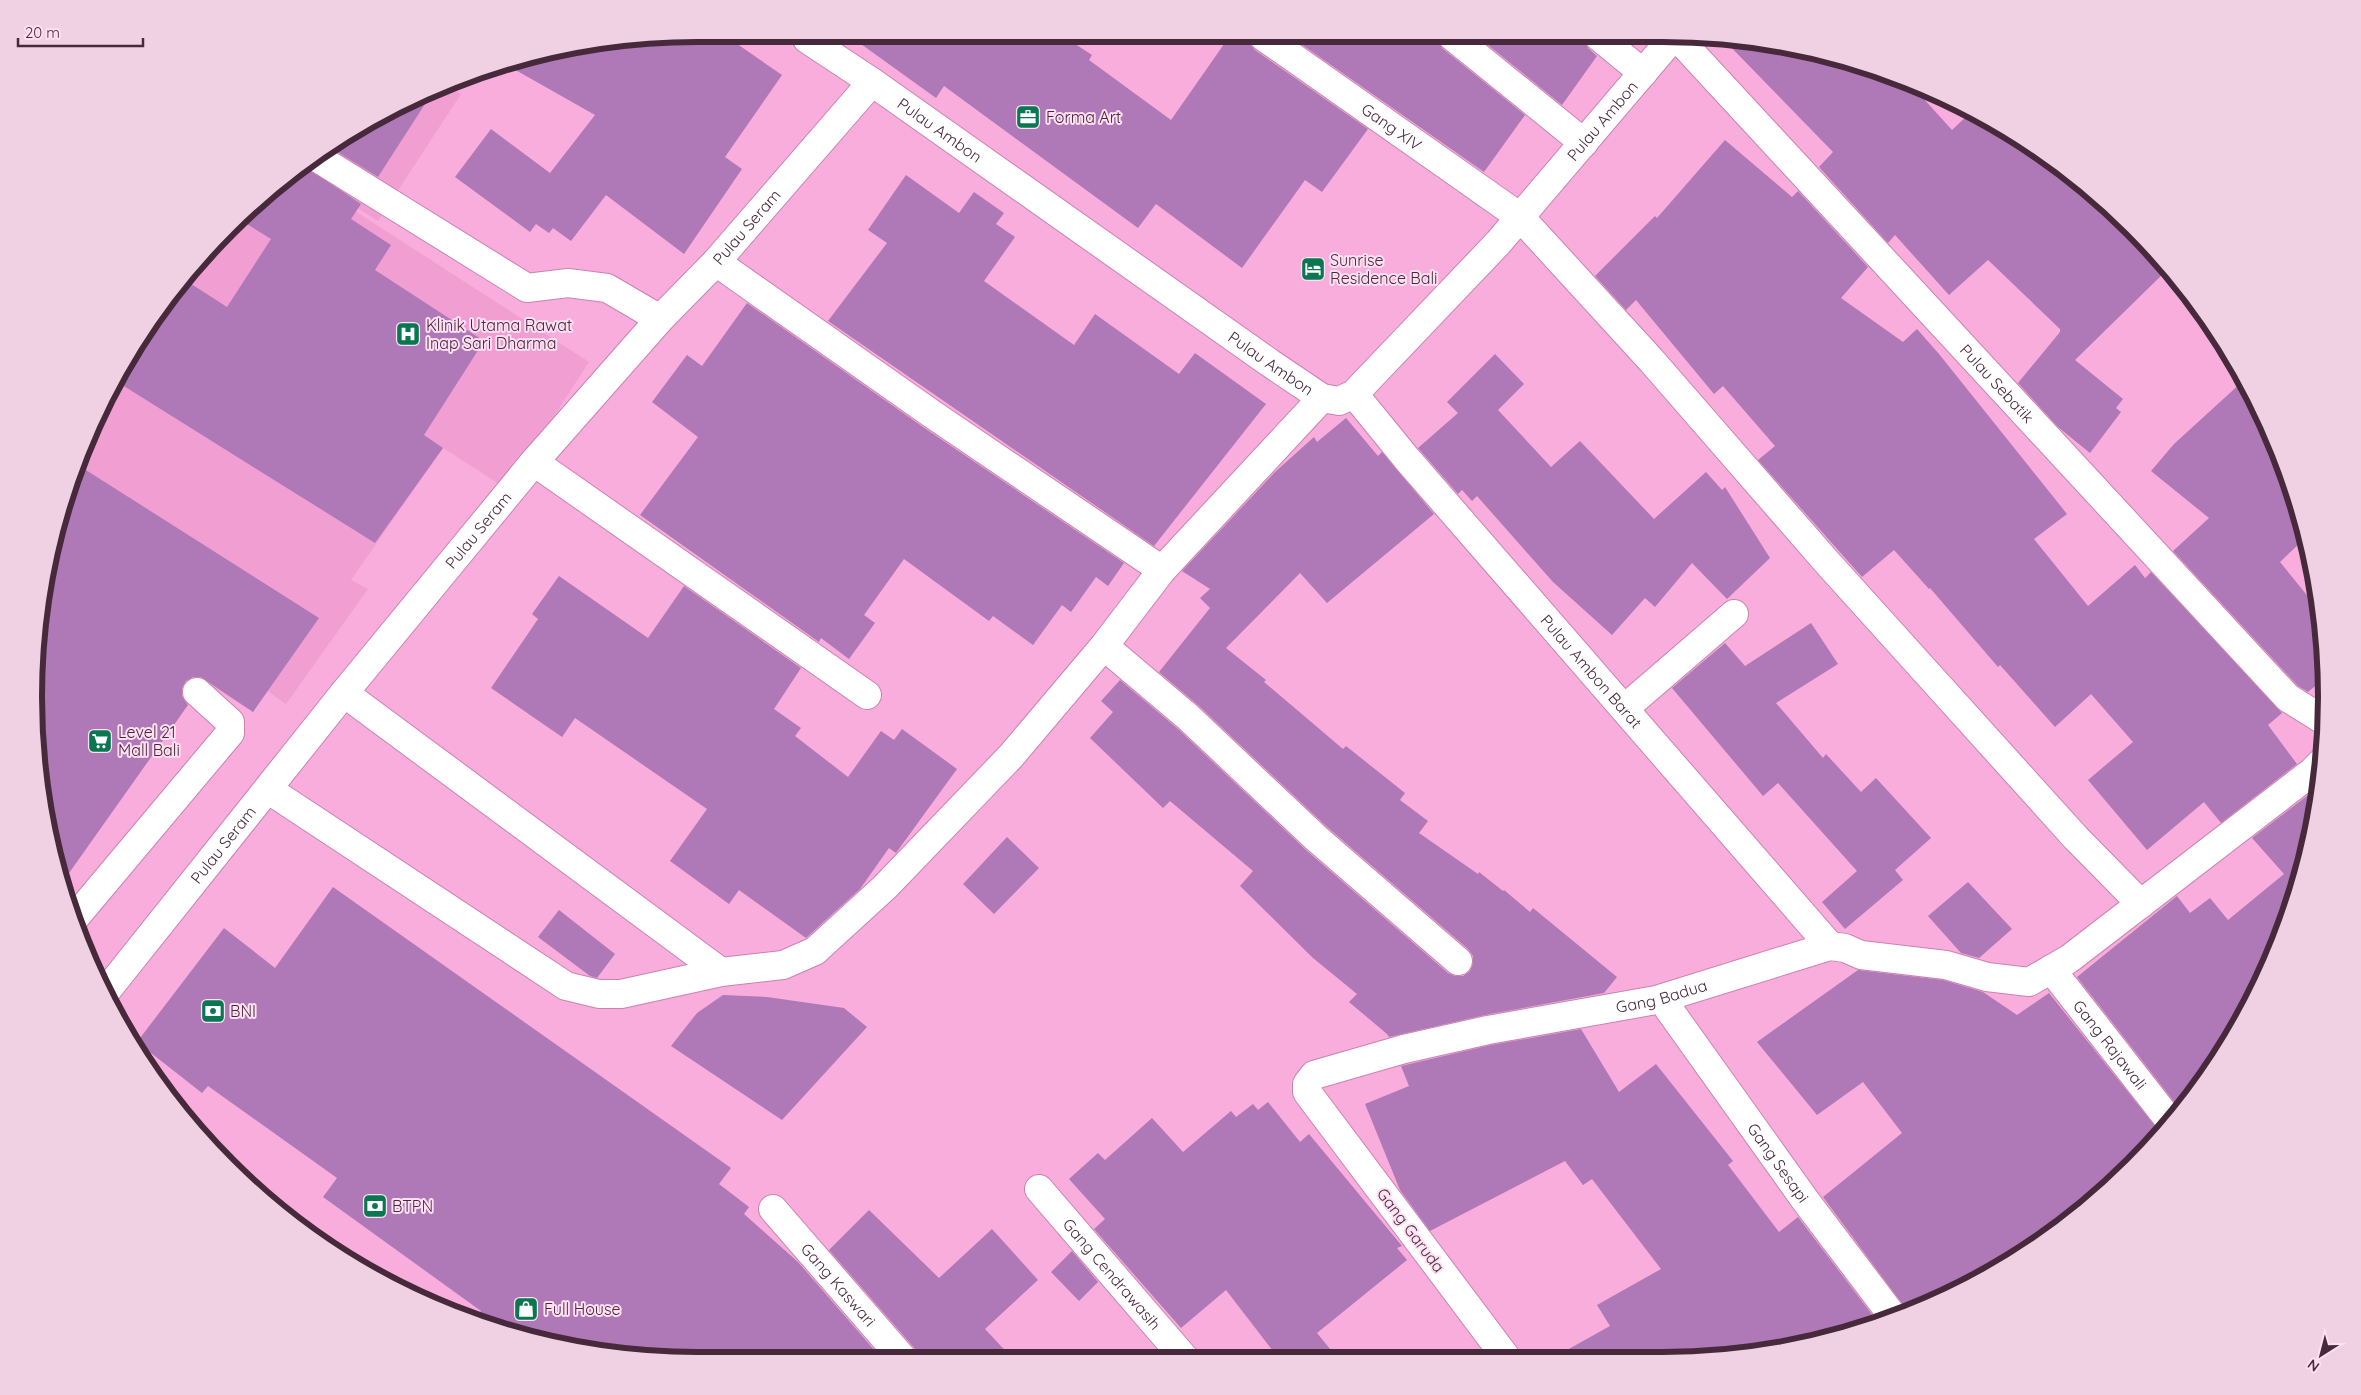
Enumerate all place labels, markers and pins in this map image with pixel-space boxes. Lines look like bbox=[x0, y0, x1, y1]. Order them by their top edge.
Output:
office icon: Forma Art bbox=[1015, 104, 1041, 130]
place label: Forma Art bbox=[1046, 107, 1121, 127]
place label: Sunrise Residence Bali bbox=[1330, 250, 1438, 288]
hotel icon: Sunrise Residence Bali bbox=[1300, 256, 1326, 282]
place label: Klinik Utama Rawat Inap Sari Dharma bbox=[426, 315, 572, 353]
hospital icon: Klinik Utama Rawat Inap Sari Dharma bbox=[395, 321, 421, 347]
place label: Level 21 Mall Bali bbox=[118, 722, 180, 760]
supermarket icon: Level 21 Mall Bali bbox=[87, 728, 113, 754]
bank icon: BNI bbox=[200, 998, 226, 1024]
place label: BNI bbox=[230, 1001, 256, 1021]
bank icon: BTPN bbox=[362, 1193, 388, 1219]
place label: BTPN bbox=[392, 1196, 433, 1216]
shop icon: Full House bbox=[513, 1296, 539, 1322]
place label: Full House bbox=[544, 1299, 620, 1319]

